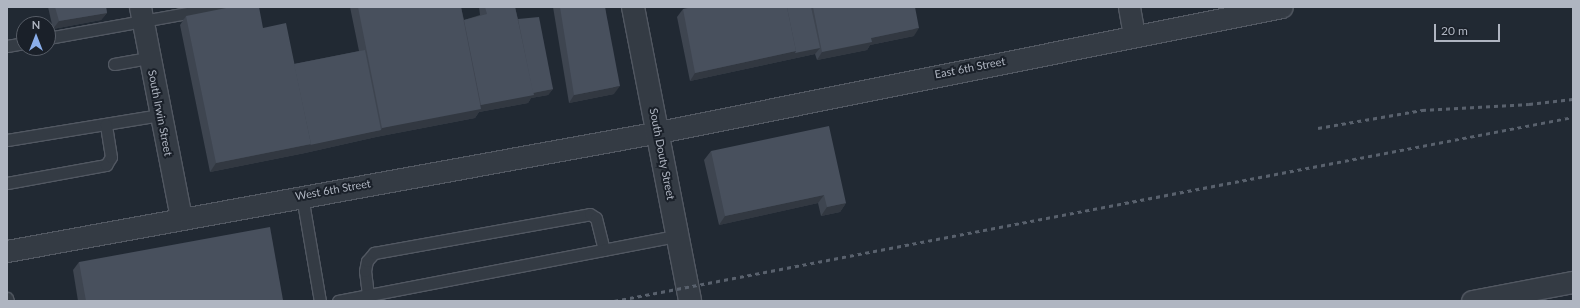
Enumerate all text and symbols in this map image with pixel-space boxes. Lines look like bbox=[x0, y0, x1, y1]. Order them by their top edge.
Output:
north arrow bbox=[16, 16, 56, 56]
scale bar bbox=[1436, 16, 1502, 42]
text: N bbox=[32, 18, 40, 31]
text: 20 m bbox=[1441, 23, 1468, 38]
street label: East 6th Street bbox=[934, 55, 1006, 81]
street label: South Irwin Street bbox=[145, 69, 175, 157]
street label: South Douty Street bbox=[647, 107, 677, 201]
street label: West 6th Street bbox=[294, 177, 372, 203]

